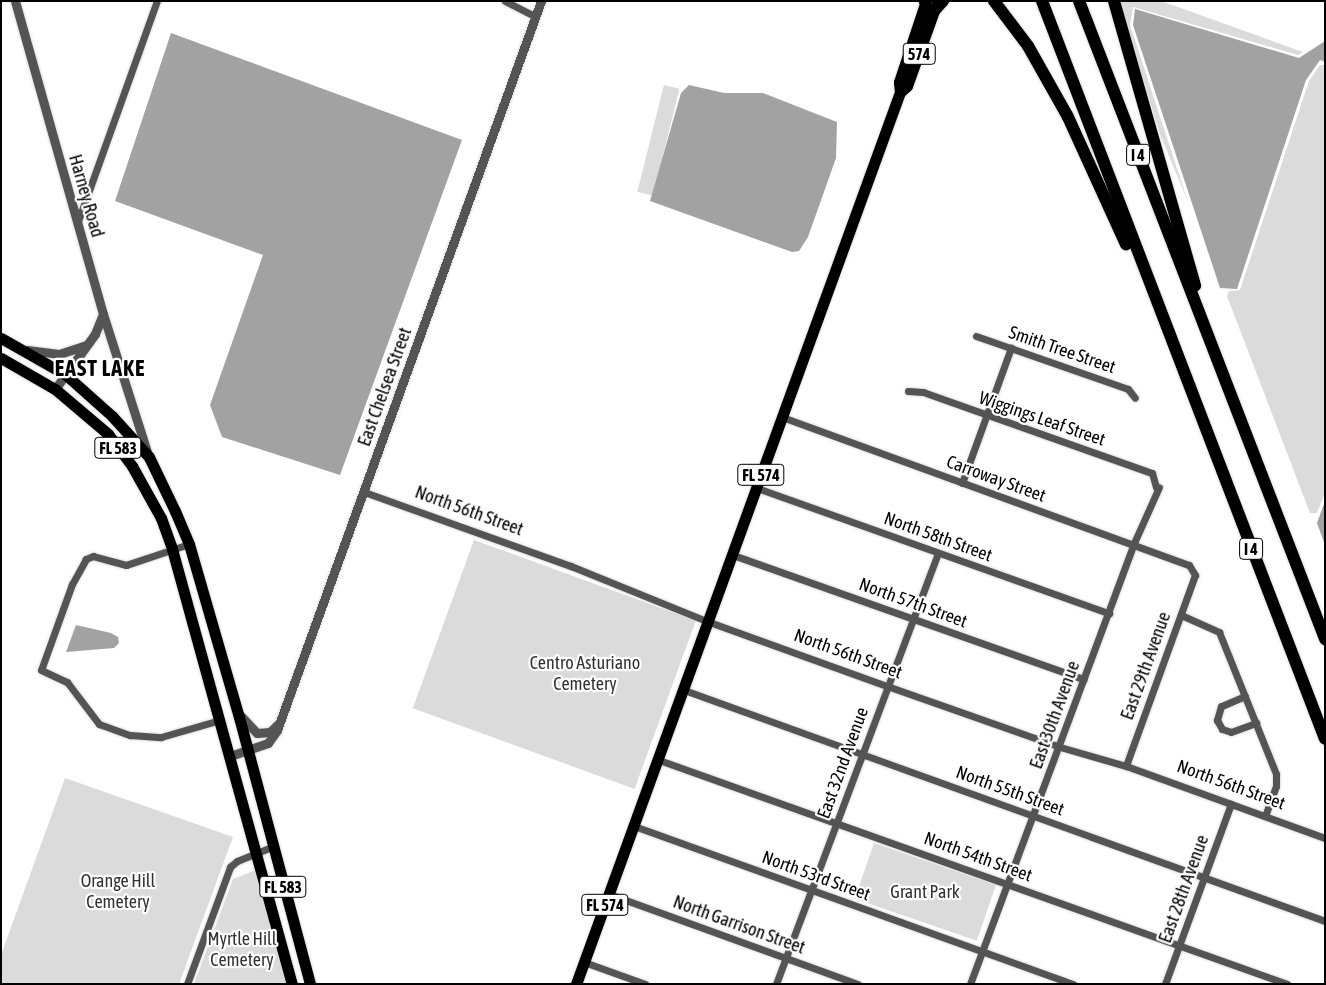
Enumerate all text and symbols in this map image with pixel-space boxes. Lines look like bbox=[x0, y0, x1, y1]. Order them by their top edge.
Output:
road number: 574 bbox=[902, 41, 936, 68]
road number: I 4 bbox=[1126, 142, 1150, 168]
street label: Harney Road bbox=[64, 152, 108, 240]
street label: Smith Tree Street bbox=[1006, 322, 1118, 378]
street label: East Chelsea Street bbox=[354, 325, 416, 449]
district label: EAST LAKE bbox=[54, 356, 146, 382]
street label: Wiggings Leaf Street bbox=[976, 387, 1108, 451]
road number: FL 583 bbox=[94, 434, 142, 462]
street label: Carroway Street bbox=[944, 451, 1048, 507]
road number: FL 574 bbox=[737, 462, 785, 488]
street label: North 56th Street bbox=[412, 481, 526, 541]
street label: North 58th Street bbox=[881, 507, 995, 567]
road number: I 4 bbox=[1238, 536, 1264, 562]
street label: North 57th Street bbox=[856, 573, 970, 633]
street label: East 29th Avenue bbox=[1116, 609, 1176, 723]
street label: North 56th Street bbox=[791, 624, 905, 684]
park label: Centro Asturiano Cemetery bbox=[530, 653, 640, 696]
street label: East 30th Avenue bbox=[1025, 658, 1085, 772]
street label: East 32nd Avenue bbox=[813, 705, 873, 821]
street label: North 56th Street bbox=[1174, 755, 1288, 815]
street label: North 55th Street bbox=[953, 761, 1067, 821]
street label: North 54th Street bbox=[921, 827, 1035, 887]
street label: East 28th Avenue bbox=[1154, 832, 1214, 946]
street label: North 53rd Street bbox=[759, 846, 873, 906]
park label: Orange Hill Cemetery bbox=[81, 871, 155, 914]
road number: FL 583 bbox=[259, 874, 307, 900]
park label: Grant Park bbox=[890, 881, 960, 903]
street label: North Garrison Street bbox=[670, 891, 808, 959]
road number: FL 574 bbox=[581, 892, 629, 918]
park label: Myrtle Hill Cemetery bbox=[207, 929, 277, 972]

